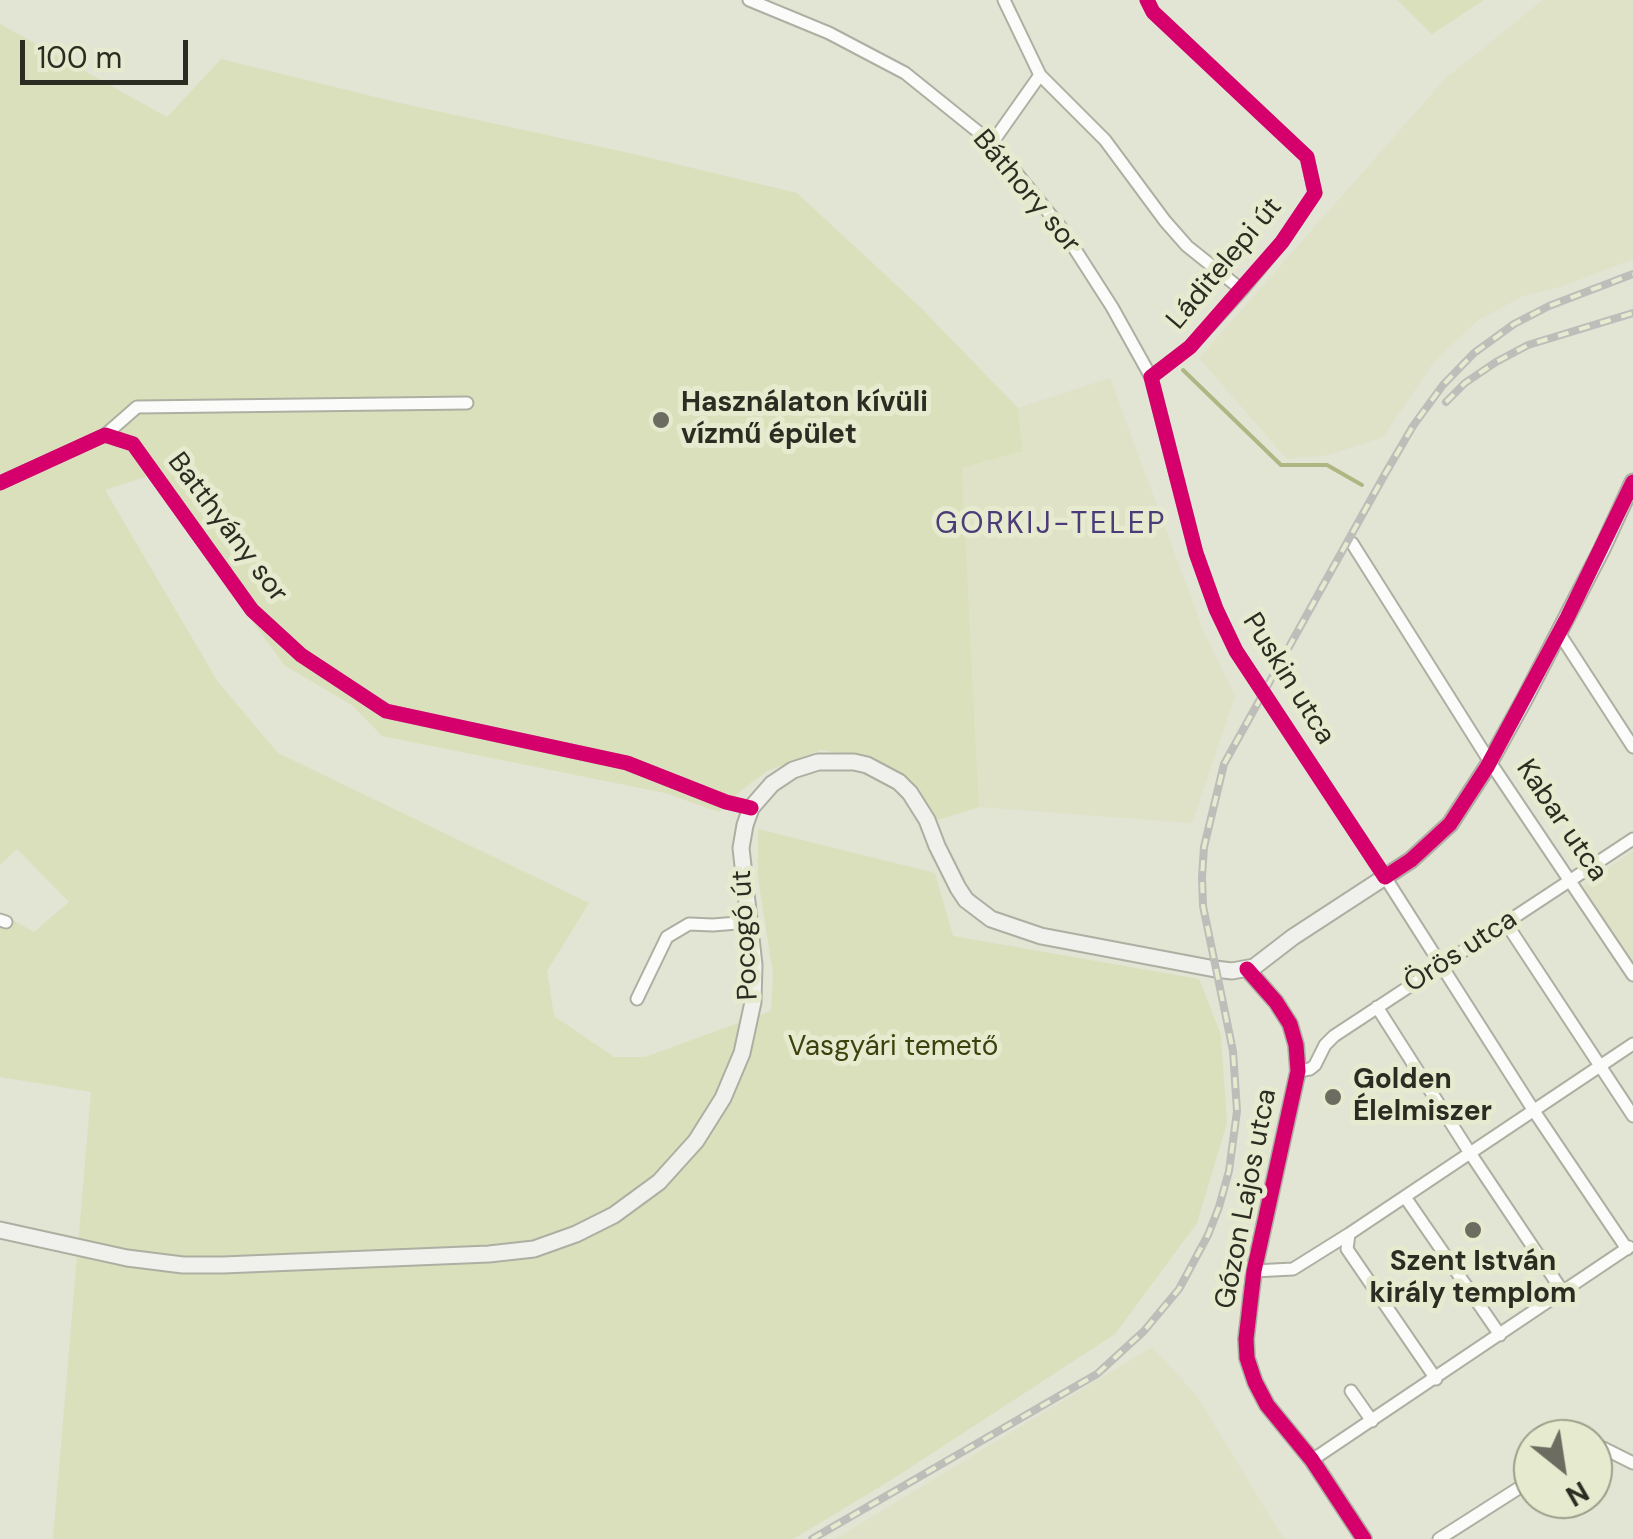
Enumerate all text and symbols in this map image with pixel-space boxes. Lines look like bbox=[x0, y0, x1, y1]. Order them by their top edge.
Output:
scale bar bbox=[25, 20, 192, 82]
text: 100 m bbox=[37, 38, 122, 77]
street label: Báthory sor bbox=[965, 124, 1087, 260]
street label: Láditelepi út bbox=[1160, 191, 1290, 337]
place label: Használaton kívüli vízmű épület bbox=[681, 387, 928, 453]
marker: Használaton kívüli vízmű épület bbox=[650, 409, 672, 431]
street label: Batthyány sor bbox=[160, 446, 294, 610]
district label: GORKIJ-TELEP bbox=[935, 507, 1167, 543]
street label: Puskin utca bbox=[1234, 607, 1342, 751]
street label: Kabar utca bbox=[1508, 754, 1614, 888]
street label: Pocogó út bbox=[726, 869, 766, 1001]
street label: Örös utca bbox=[1398, 903, 1524, 1001]
park label: Vasgyári temető bbox=[788, 1031, 998, 1065]
place label: Golden Élelmiszer bbox=[1353, 1064, 1492, 1130]
street label: Gózon Lajos utca bbox=[1209, 1086, 1285, 1312]
marker: Golden Élelmiszer bbox=[1322, 1086, 1344, 1108]
marker: Szent István király templom bbox=[1462, 1219, 1484, 1241]
place label: Szent István király templom bbox=[1370, 1246, 1576, 1312]
north arrow bbox=[1513, 1419, 1613, 1519]
text: N bbox=[1559, 1473, 1595, 1515]

